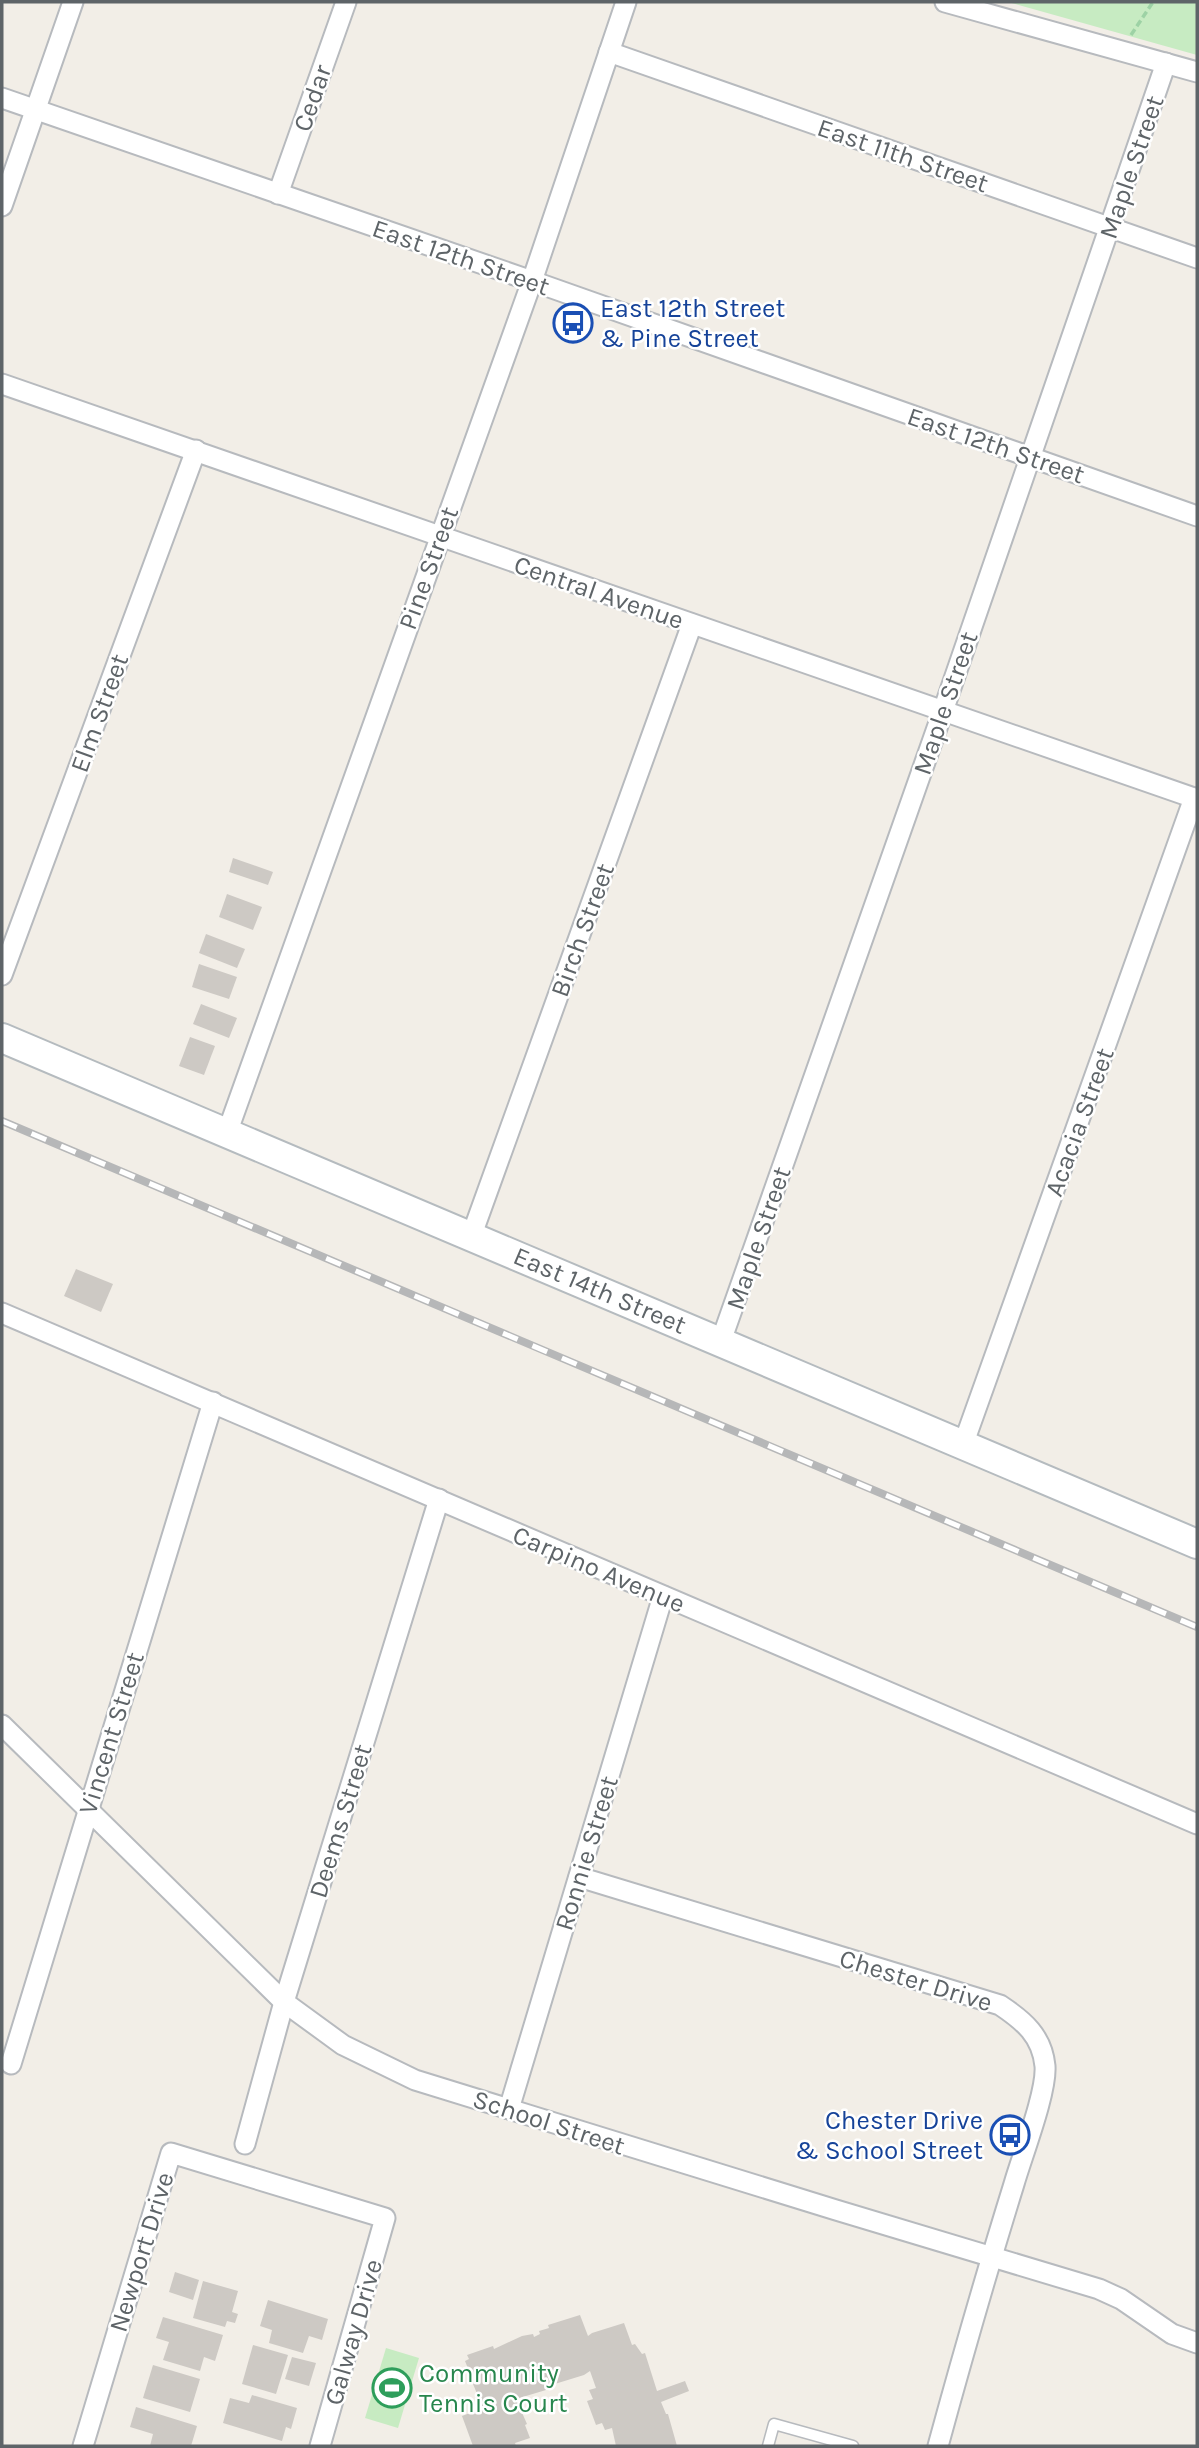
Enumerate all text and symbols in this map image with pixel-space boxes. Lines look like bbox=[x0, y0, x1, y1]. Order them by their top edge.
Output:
street label: Cedar bbox=[287, 60, 338, 136]
street label: Maple Street bbox=[1092, 91, 1171, 243]
street label: East 11th Street bbox=[813, 112, 993, 199]
street label: East 12th Street bbox=[368, 213, 554, 302]
place label: East 12th Street & Pine Street bbox=[600, 293, 785, 354]
bus stop icon: East 12th Street & Pine Street bbox=[552, 302, 594, 344]
street label: East 12th Street bbox=[903, 401, 1089, 490]
street label: Pine Street bbox=[392, 502, 465, 634]
street label: Central Avenue bbox=[510, 549, 688, 636]
street label: Maple Street bbox=[906, 627, 985, 779]
street label: Elm Street bbox=[64, 650, 135, 777]
street label: Birch Street bbox=[544, 859, 621, 1001]
street label: Acacia Street bbox=[1038, 1044, 1121, 1201]
street label: Maple Street bbox=[719, 1162, 798, 1314]
street label: East 14th Street bbox=[509, 1240, 691, 1341]
street label: Carpino Avenue bbox=[508, 1519, 690, 1620]
street label: Vincent Street bbox=[72, 1648, 151, 1818]
street label: Deems Street bbox=[302, 1740, 379, 1902]
street label: Ronnie Street bbox=[548, 1772, 625, 1934]
street label: Chester Drive bbox=[836, 1943, 996, 2018]
street label: School Street bbox=[469, 2083, 629, 2162]
place label: Chester Drive & School Street bbox=[795, 2105, 983, 2166]
bus stop icon: Chester Drive & School Street bbox=[989, 2114, 1031, 2156]
street label: Newport Drive bbox=[102, 2169, 180, 2336]
street label: Galway Drive bbox=[318, 2256, 389, 2409]
place label: Community Tennis Court bbox=[419, 2358, 568, 2419]
sports icon: Community Tennis Court bbox=[371, 2367, 413, 2409]

